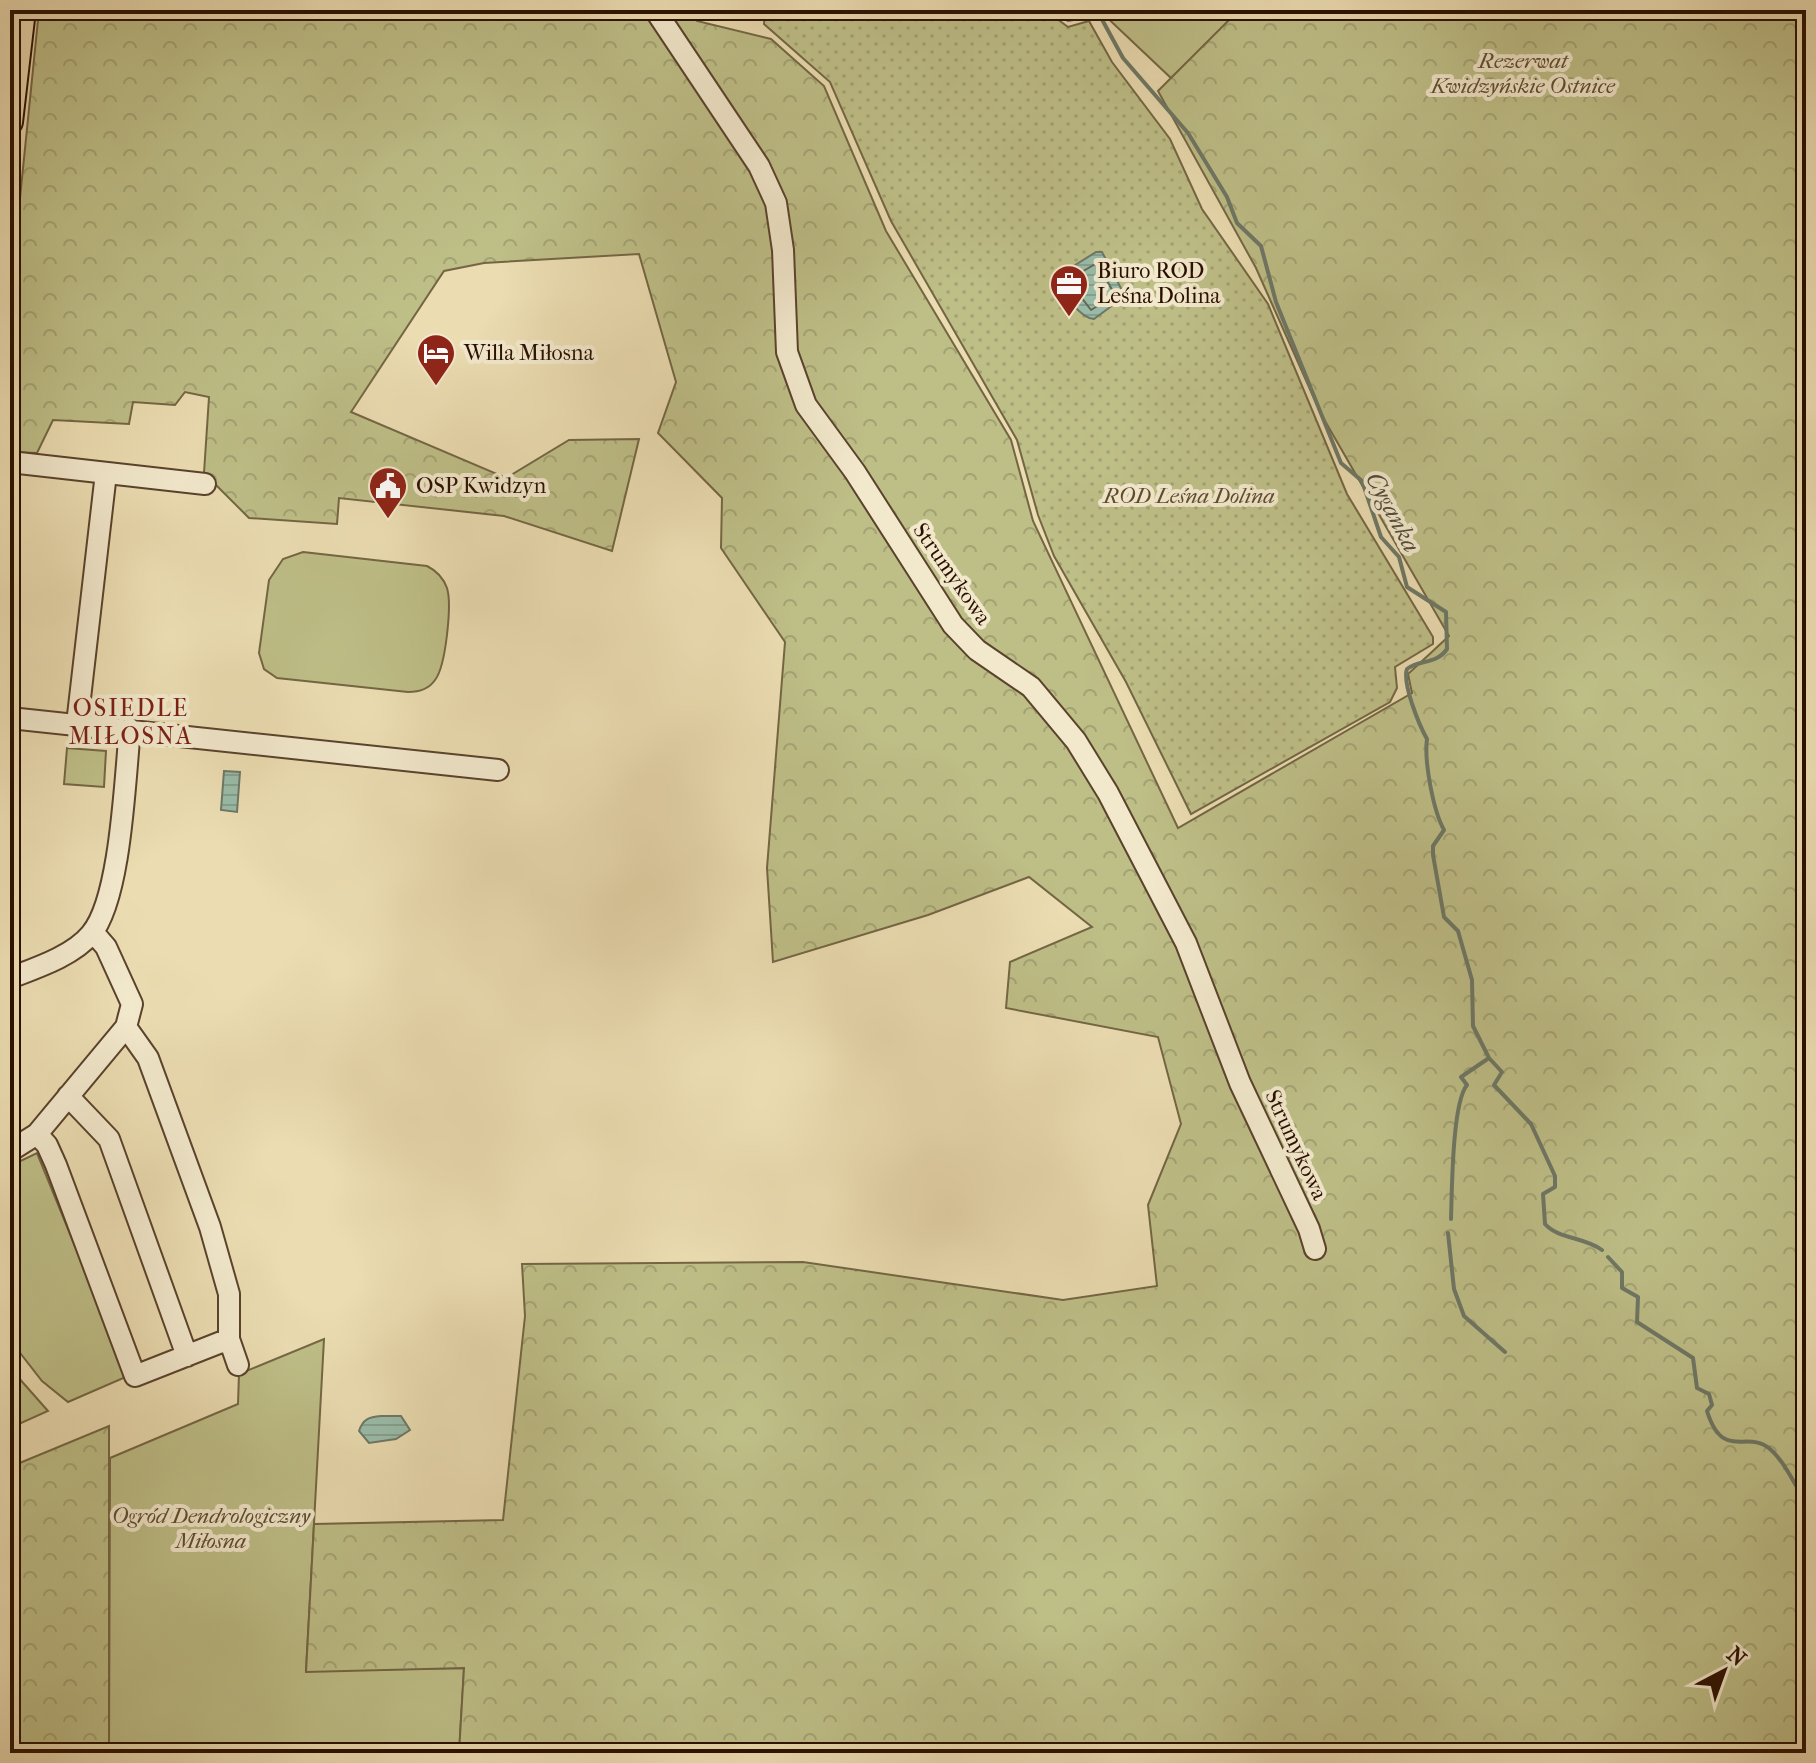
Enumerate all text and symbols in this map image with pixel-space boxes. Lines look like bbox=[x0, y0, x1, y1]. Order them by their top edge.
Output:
park label: Rezerwat Kwidzyńskie Ostnice bbox=[1429, 48, 1616, 99]
place label: Biuro ROD Leśna Dolina bbox=[1097, 258, 1221, 309]
office icon: Biuro ROD Leśna Dolina bbox=[1048, 263, 1090, 318]
hotel icon: Willa Miłosna bbox=[415, 332, 457, 387]
place label: Willa Miłosna bbox=[463, 340, 595, 366]
public building icon: OSP Kwidzyn bbox=[367, 465, 409, 520]
water label: Cyganka bbox=[1360, 467, 1426, 557]
place label: OSP Kwidzyn bbox=[416, 473, 546, 499]
park label: ROD Leśna Dolina bbox=[1101, 483, 1275, 509]
street label: Strumykowa bbox=[907, 518, 997, 631]
district label: OSIEDLE MIŁOSNA bbox=[69, 694, 193, 750]
street label: Strumykowa bbox=[1259, 1086, 1333, 1205]
park label: Ogród Dendrologiczny Miłosna bbox=[112, 1503, 311, 1554]
north arrow bbox=[1684, 1631, 1764, 1711]
text: N bbox=[1722, 1641, 1752, 1672]

